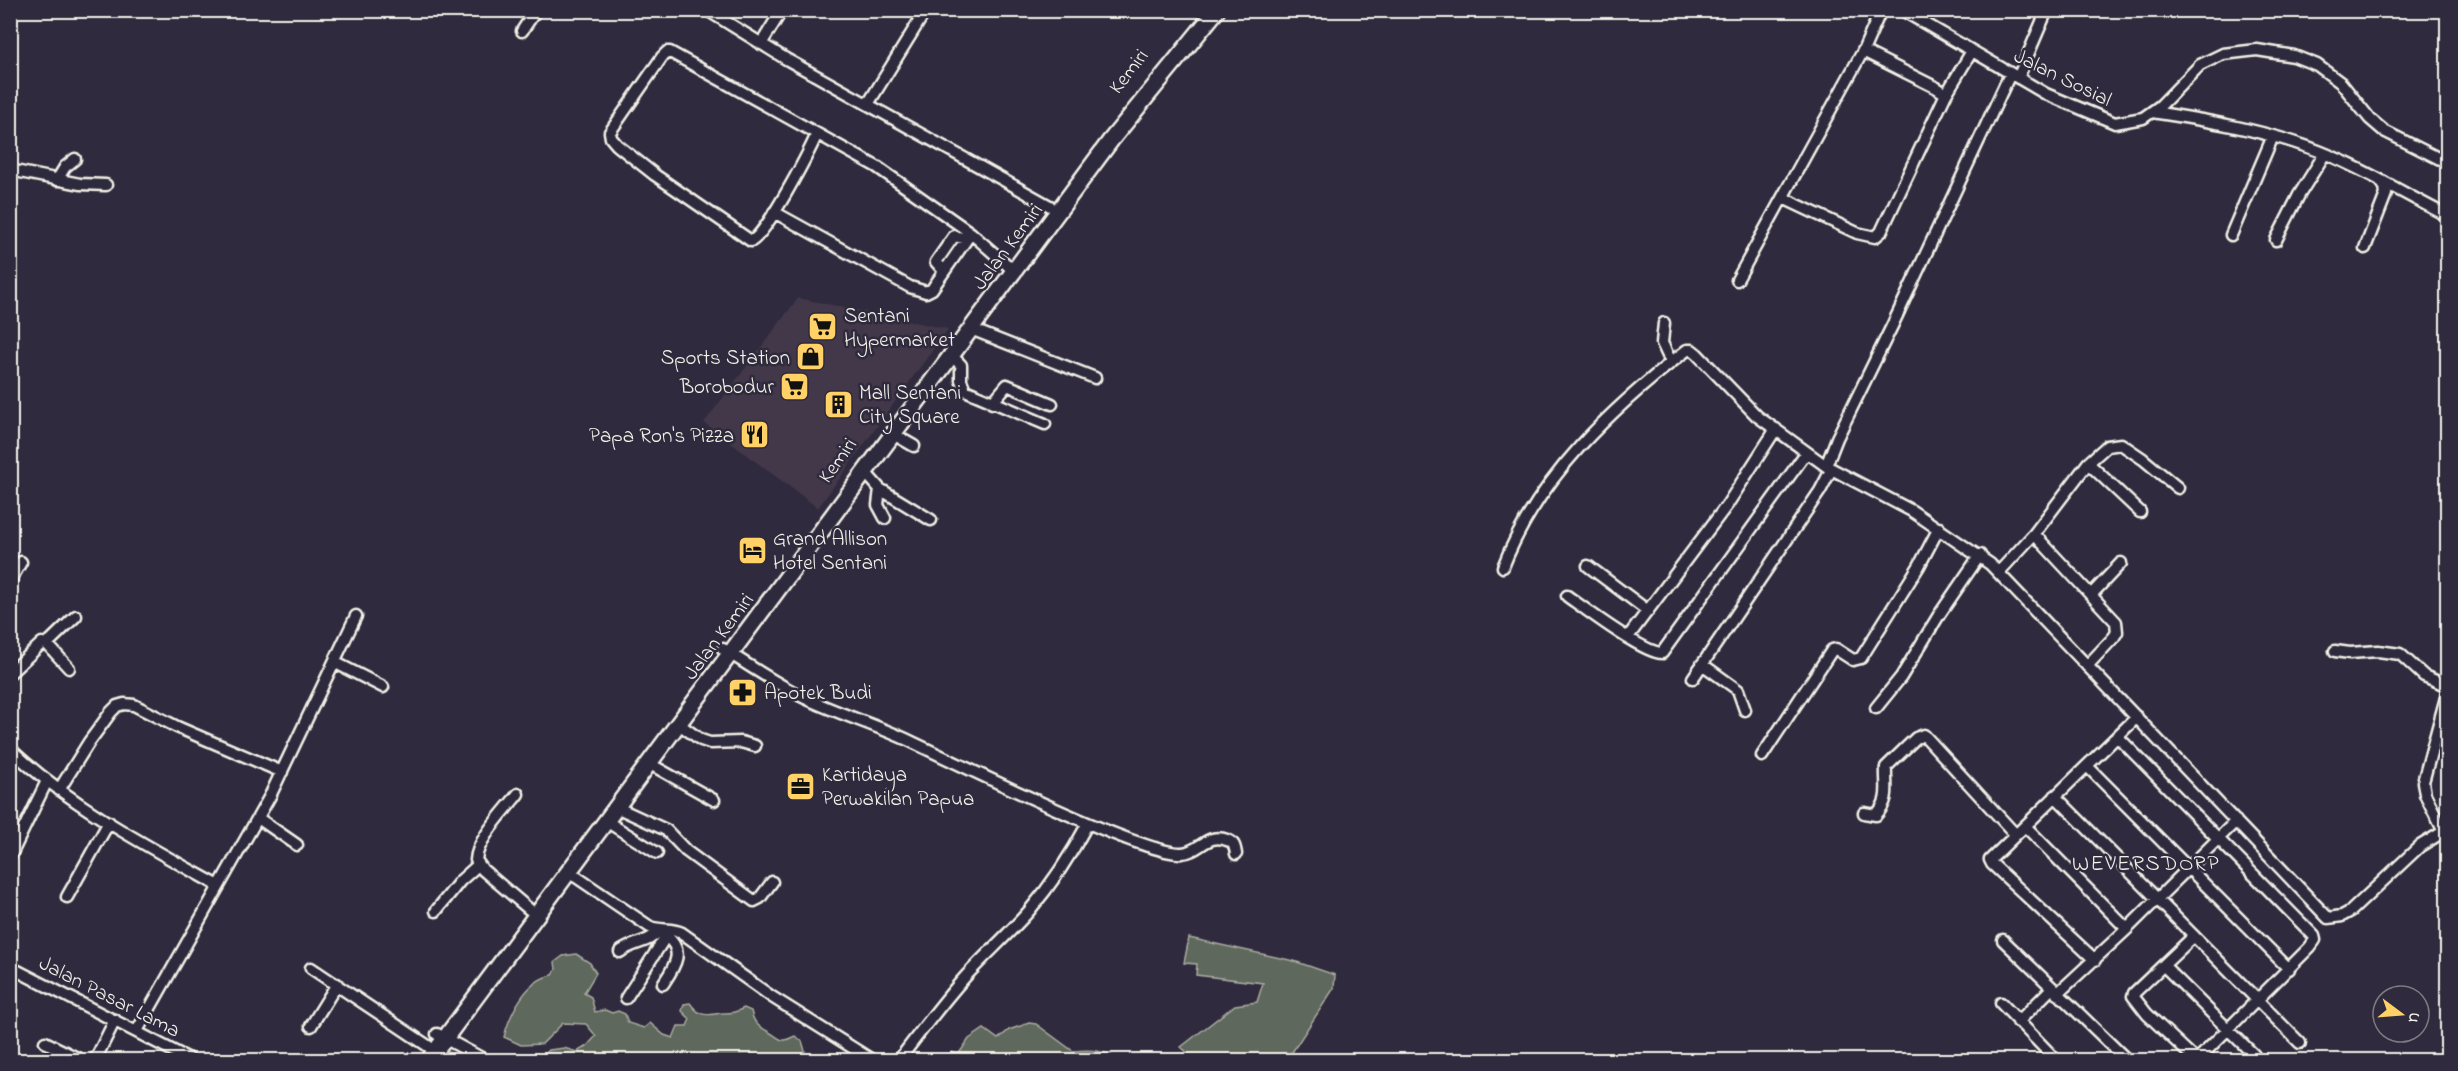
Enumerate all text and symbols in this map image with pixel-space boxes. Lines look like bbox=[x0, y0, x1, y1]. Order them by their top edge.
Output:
street label: Jalan Sosial bbox=[2008, 42, 2116, 115]
street label: Kemiri bbox=[1102, 43, 1157, 101]
street label: Jalan Kemiri bbox=[966, 197, 1051, 297]
place label: Sentani Hypermarket bbox=[844, 302, 955, 358]
supermarket icon: Sentani Hypermarket bbox=[807, 311, 839, 343]
shop icon: Sports Station bbox=[795, 341, 827, 373]
place label: Sports Station bbox=[661, 344, 790, 374]
supermarket icon: Borobodur bbox=[779, 370, 811, 402]
place label: Borobodur bbox=[679, 373, 774, 403]
place label: Mall Sentani City Square bbox=[859, 379, 961, 435]
building icon: Mall Sentani City Square bbox=[822, 388, 854, 420]
restaurant icon: Papa Ron's Pizza bbox=[739, 419, 771, 451]
place label: Papa Ron's Pizza bbox=[589, 422, 734, 452]
street label: Kemiri bbox=[812, 432, 865, 490]
place label: Grand Allison Hotel Sentani bbox=[773, 525, 887, 579]
hotel icon: Grand Allison Hotel Sentani bbox=[736, 534, 768, 566]
street label: Jalan Kemiri bbox=[677, 587, 762, 687]
pharmacy icon: Apotek Budi bbox=[727, 676, 759, 708]
place label: Apotek Budi bbox=[764, 679, 872, 709]
place label: Kartidaya Perwakilan Papua bbox=[822, 761, 974, 815]
office icon: Kartidaya Perwakilan Papua bbox=[785, 770, 817, 802]
district label: WEVERSDORP bbox=[2072, 849, 2220, 881]
street label: Jalan Pasar Lama bbox=[33, 949, 185, 1046]
north arrow bbox=[2371, 984, 2431, 1044]
text: U bbox=[2401, 1009, 2426, 1026]

